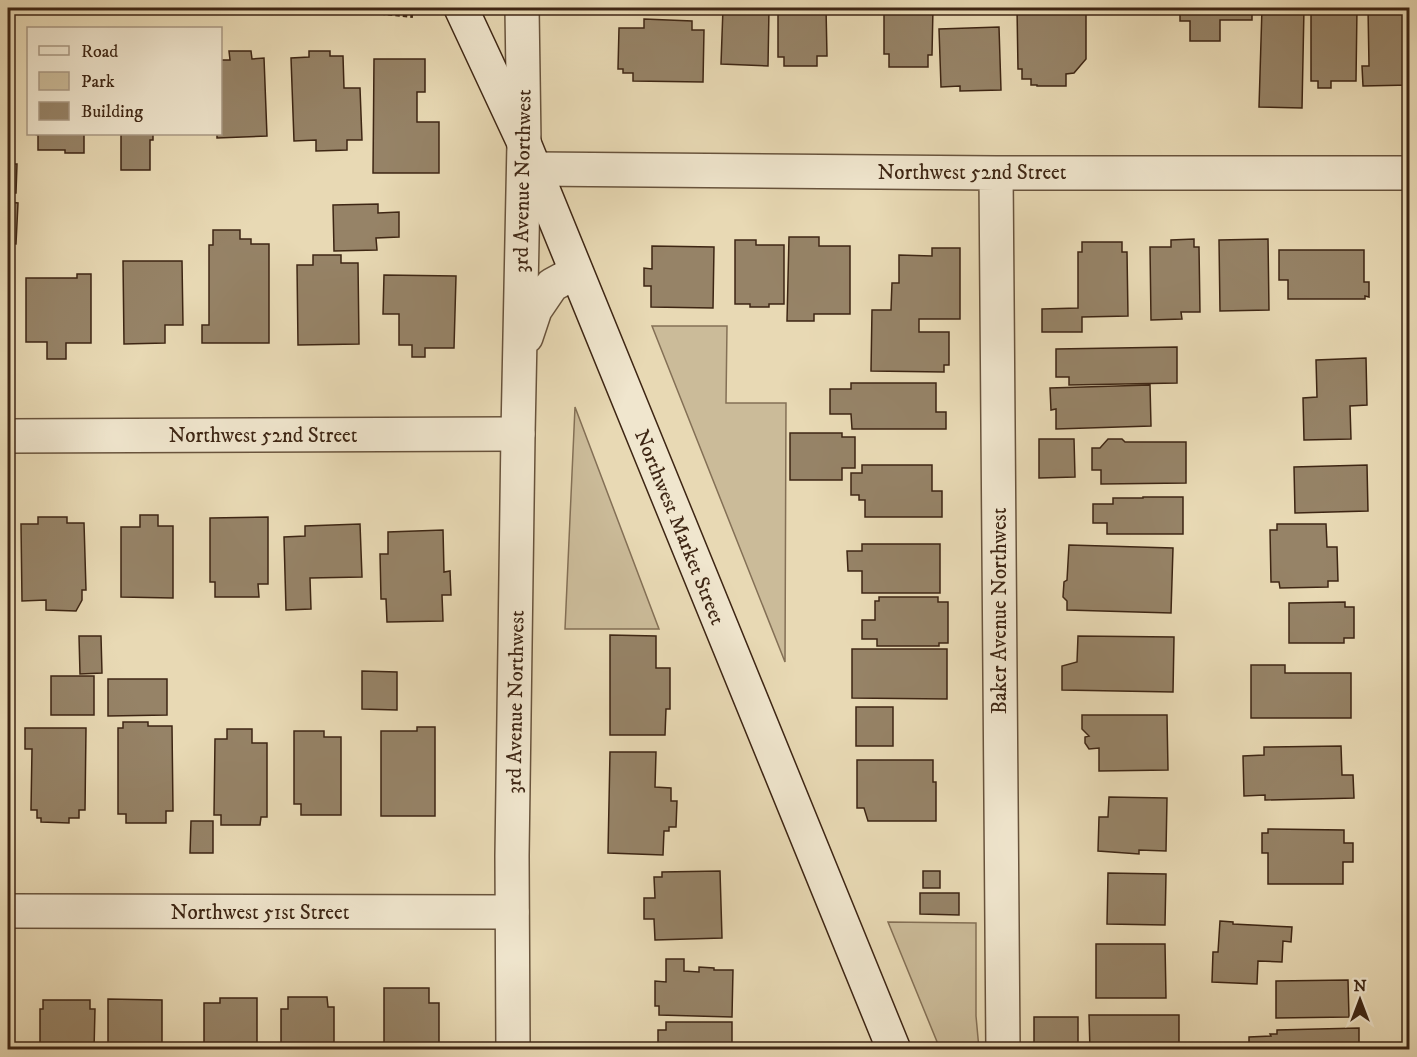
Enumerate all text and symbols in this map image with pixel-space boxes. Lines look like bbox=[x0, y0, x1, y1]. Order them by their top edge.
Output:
legend bbox=[27, 27, 222, 135]
text: Road bbox=[81, 41, 118, 63]
text: Park bbox=[81, 71, 115, 93]
street label: 3rd Avenue Northwest bbox=[508, 89, 538, 273]
text: Building bbox=[81, 101, 143, 123]
street label: Northwest 52nd Street bbox=[877, 160, 1067, 186]
street label: Northwest 52nd Street bbox=[168, 423, 358, 449]
street label: Northwest Market Street bbox=[628, 426, 730, 629]
street label: Baker Avenue Northwest bbox=[987, 507, 1013, 714]
street label: 3rd Avenue Northwest bbox=[501, 610, 531, 794]
street label: Northwest 51st Street bbox=[171, 900, 350, 926]
north arrow bbox=[1330, 970, 1390, 1030]
text: N bbox=[1353, 976, 1367, 996]

